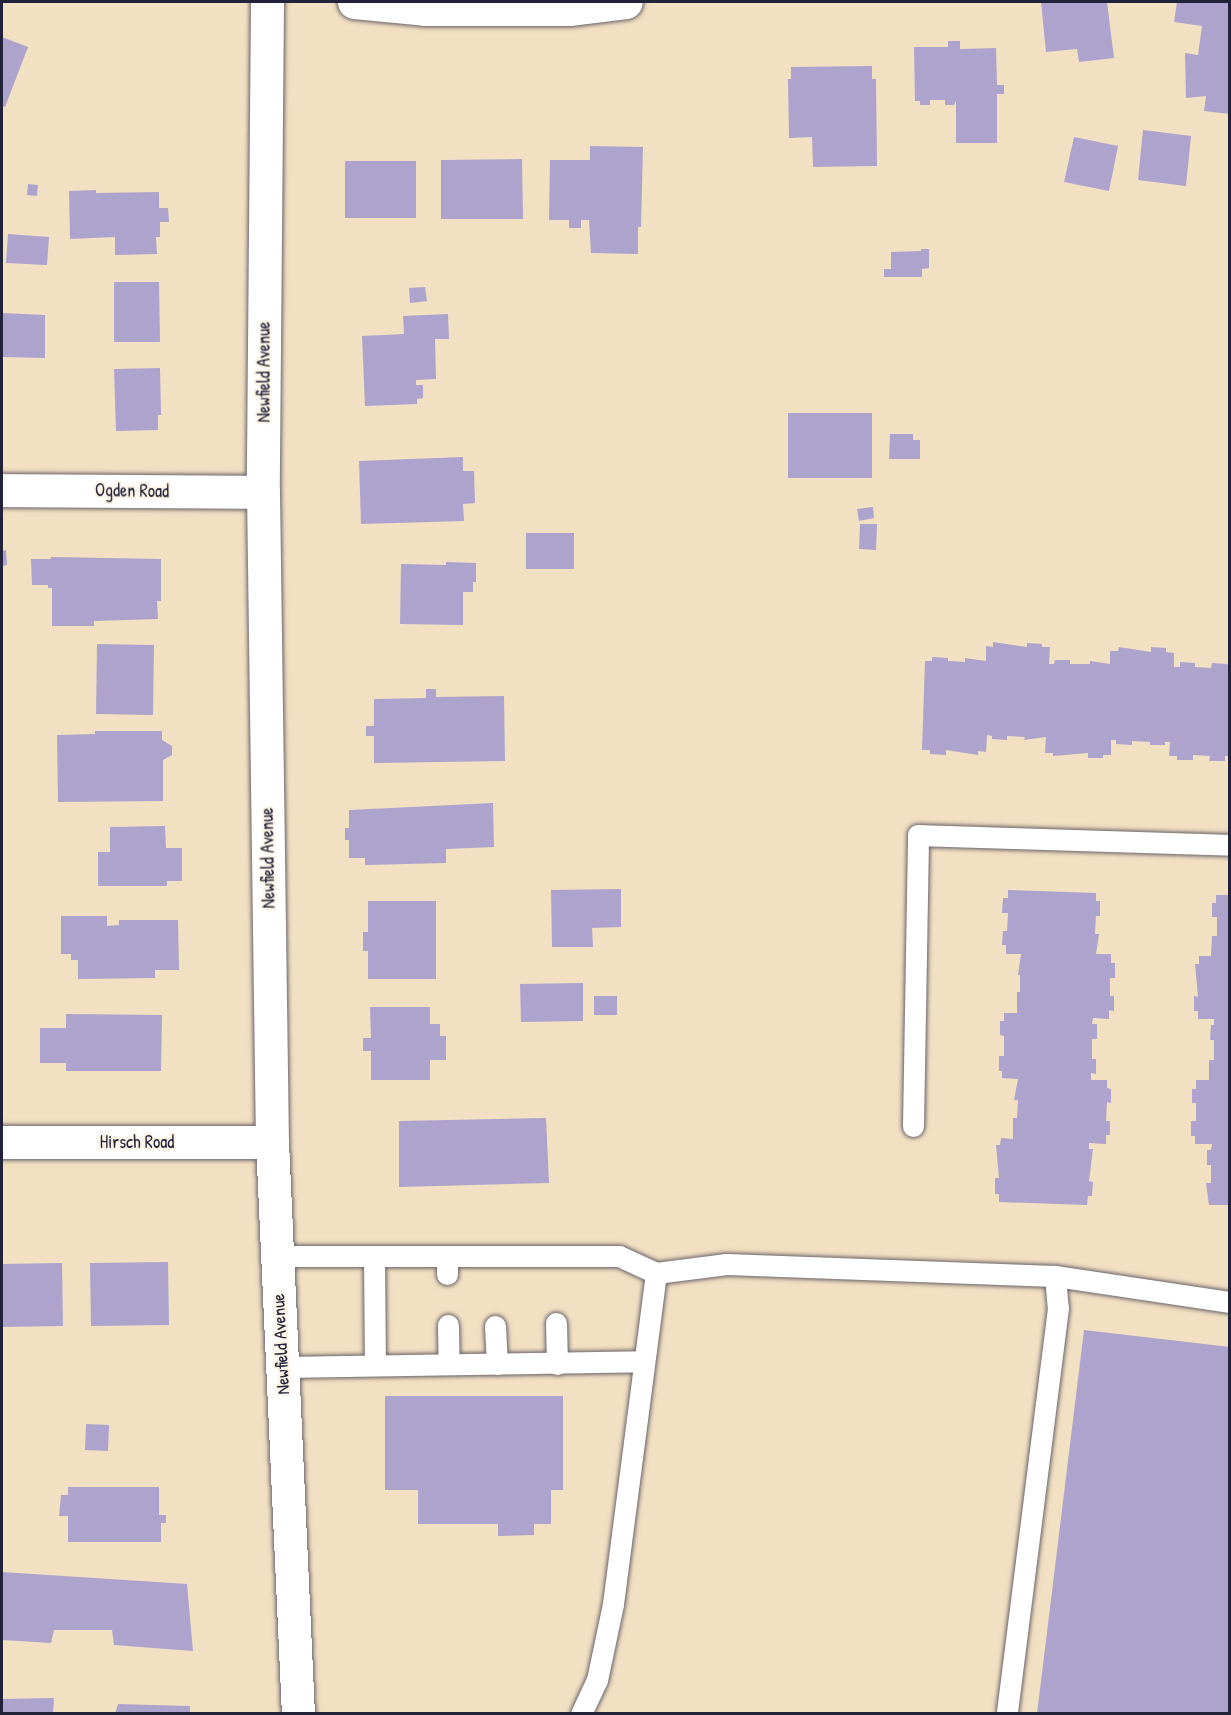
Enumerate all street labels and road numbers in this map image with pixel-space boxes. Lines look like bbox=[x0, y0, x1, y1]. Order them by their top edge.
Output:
street label: Newfield Avenue bbox=[253, 321, 275, 423]
street label: Ogden Road bbox=[95, 480, 169, 502]
street label: Newfield Avenue bbox=[256, 807, 280, 909]
street label: Hirsch Road bbox=[100, 1131, 174, 1153]
street label: Newfield Avenue bbox=[268, 1293, 294, 1395]

